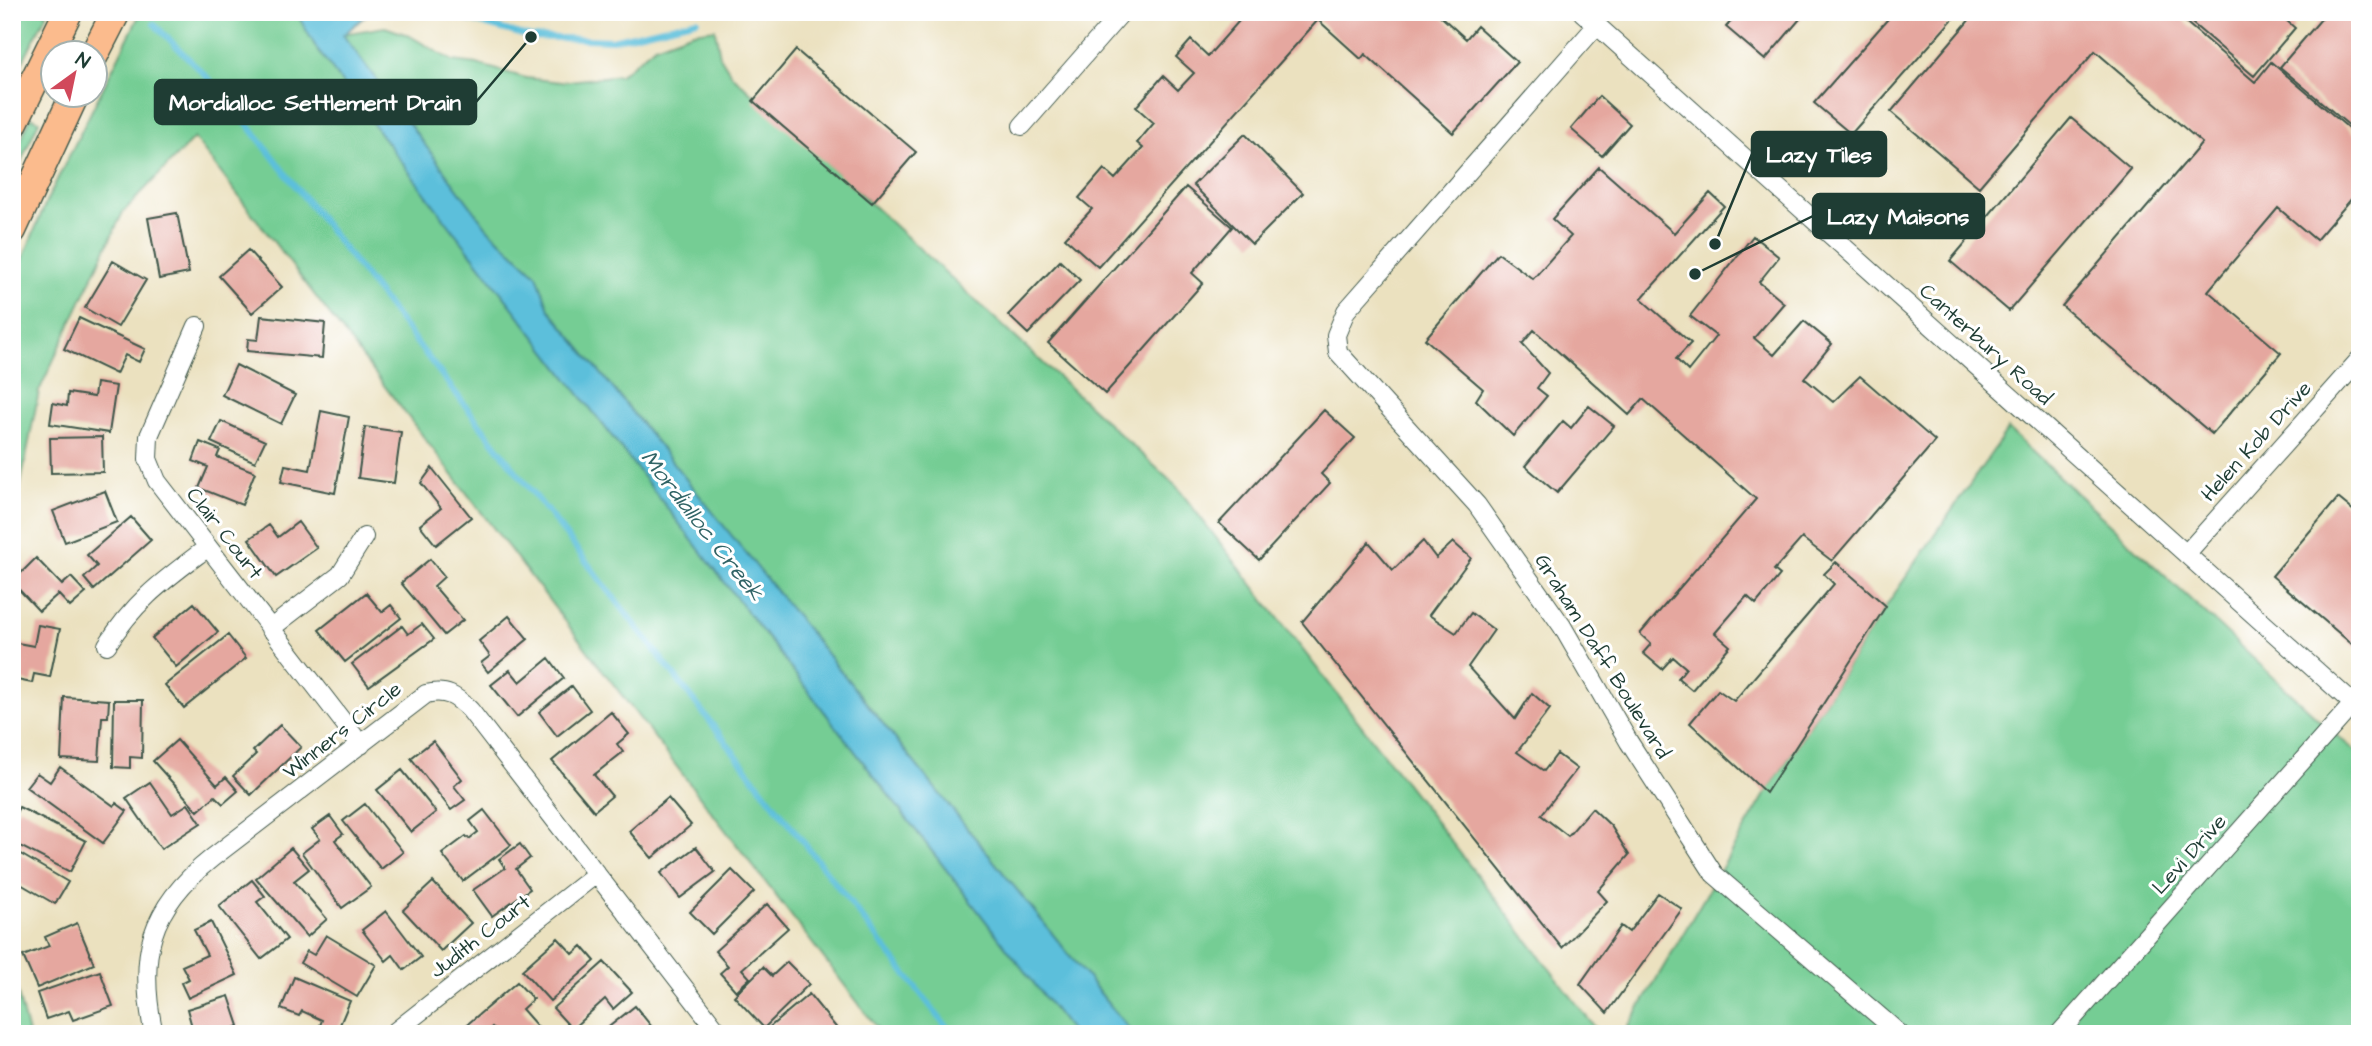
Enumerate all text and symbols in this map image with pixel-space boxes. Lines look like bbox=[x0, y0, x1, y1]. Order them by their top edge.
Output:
north arrow bbox=[38, 38, 108, 108]
text: N bbox=[70, 46, 95, 76]
callout: Mordialloc Settlement Drain bbox=[155, 80, 476, 124]
text: Mordialloc Settlement Drain bbox=[169, 87, 462, 119]
callout: Lazy Tiles bbox=[1752, 132, 1886, 176]
text: Lazy Tiles bbox=[1766, 139, 1873, 173]
callout: Lazy Maisons bbox=[1813, 194, 1984, 238]
text: Lazy Maisons bbox=[1827, 201, 1970, 235]
street label: Canterbury Road bbox=[1912, 277, 2059, 414]
street label: Helen Kob Drive bbox=[2194, 375, 2318, 508]
water label: Mordialloc Creek bbox=[633, 443, 772, 608]
street label: Clair Court bbox=[179, 481, 270, 586]
street label: Graham Daff Boulevard bbox=[1528, 548, 1678, 764]
street label: Winners Circle bbox=[277, 675, 408, 786]
street label: Levi Drive bbox=[2145, 808, 2233, 901]
street label: Judith Court bbox=[424, 888, 537, 985]

